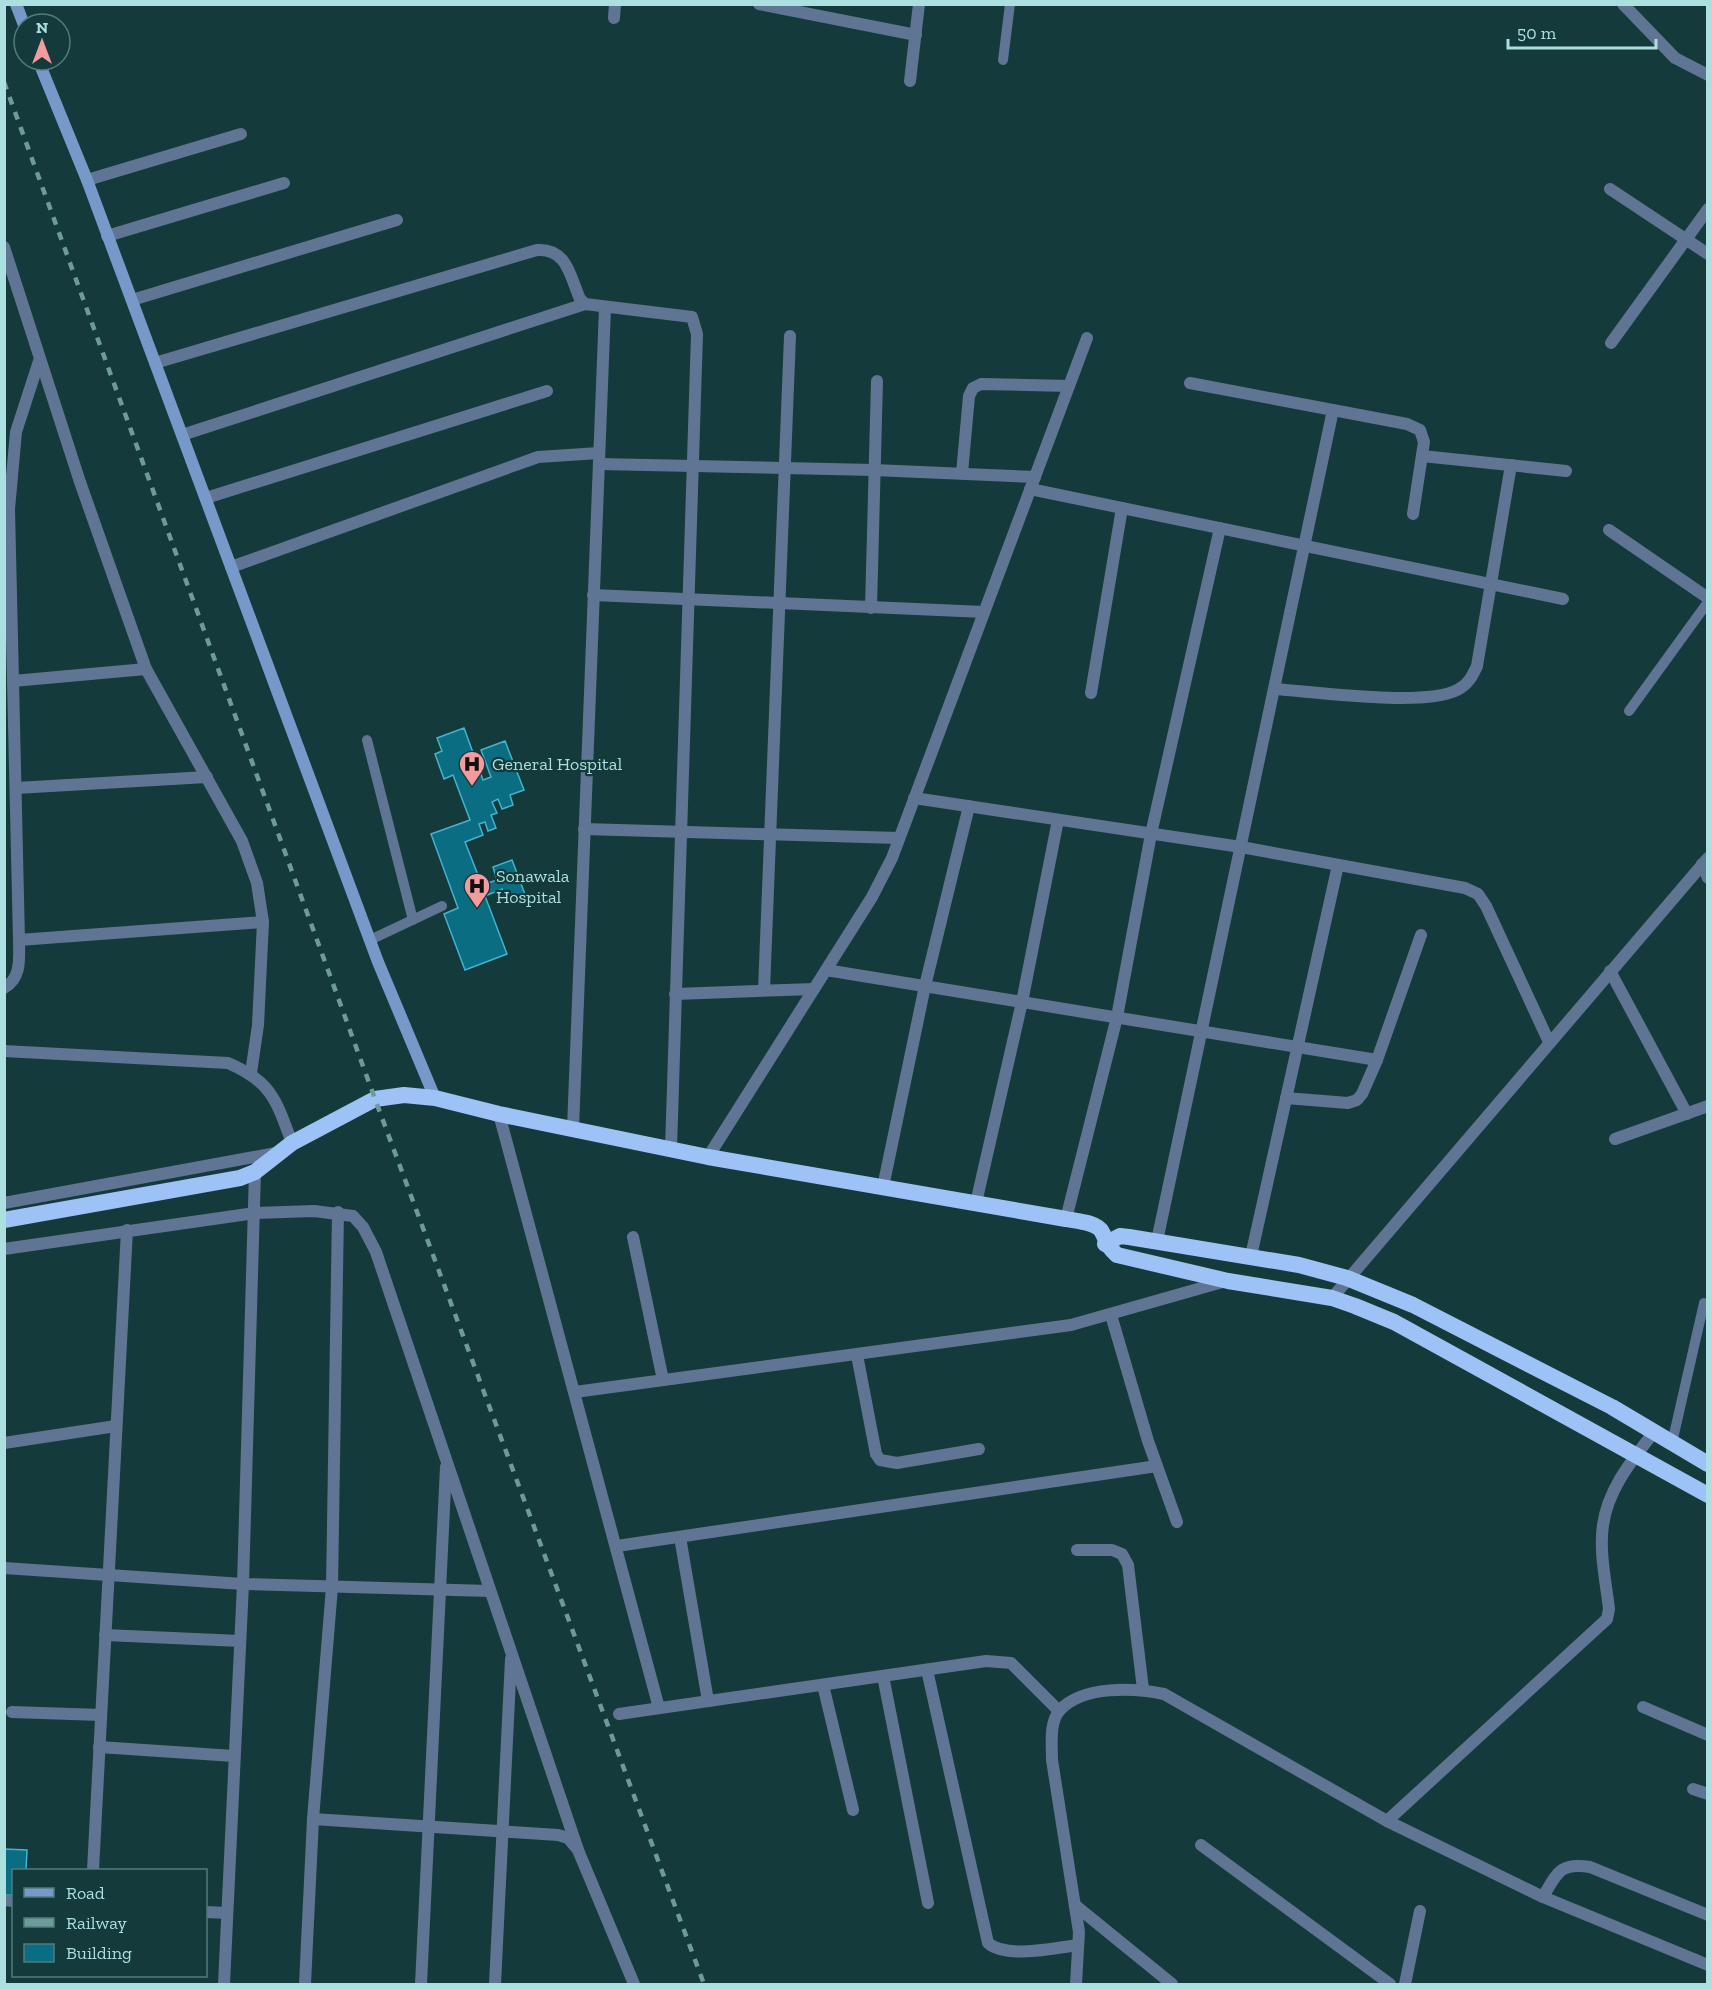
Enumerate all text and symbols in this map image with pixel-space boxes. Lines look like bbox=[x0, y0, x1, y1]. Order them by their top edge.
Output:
north arrow bbox=[12, 12, 72, 72]
scale bar bbox=[1508, 12, 1656, 50]
text: N bbox=[36, 18, 48, 37]
text: 50 m bbox=[1517, 22, 1557, 44]
hospital icon: General Hospital bbox=[457, 749, 487, 787]
place label: General Hospital bbox=[492, 753, 622, 775]
place label: Sonawala Hospital bbox=[496, 865, 570, 908]
hospital icon: Sonawala Hospital bbox=[462, 871, 492, 909]
legend bbox=[12, 1869, 207, 1977]
text: Road bbox=[66, 1882, 105, 1904]
text: Railway bbox=[66, 1912, 128, 1934]
text: Building bbox=[66, 1942, 132, 1964]

